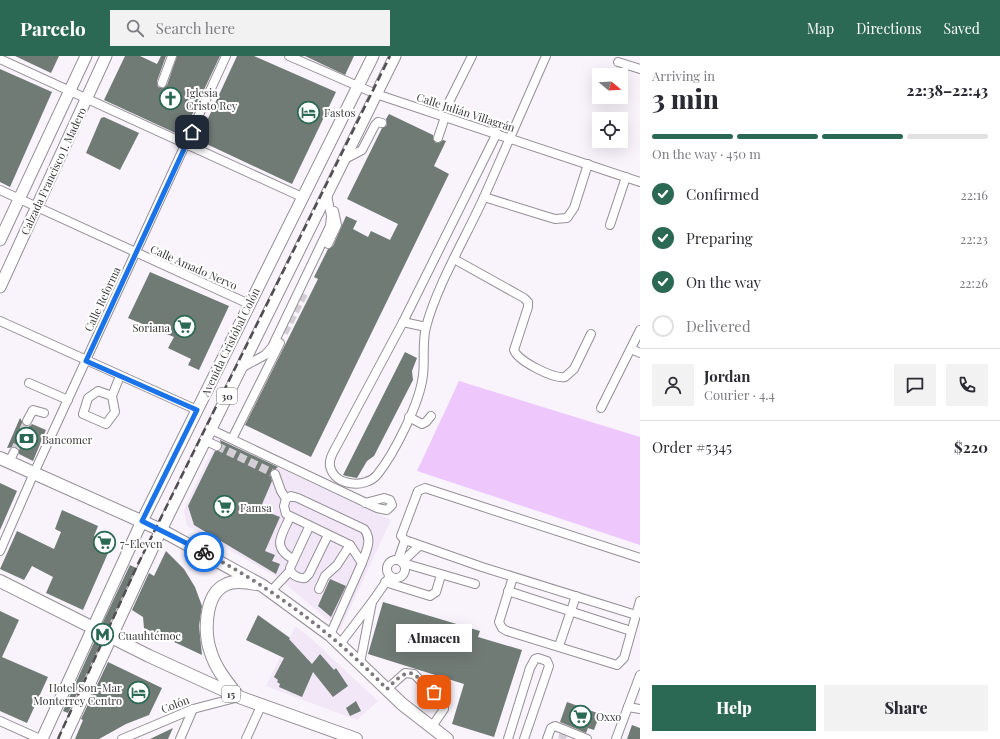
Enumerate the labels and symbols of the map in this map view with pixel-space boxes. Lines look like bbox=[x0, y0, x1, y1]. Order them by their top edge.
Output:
north arrow bbox=[592, 68, 628, 104]
church icon: Iglesia Cristo Rey bbox=[157, 85, 183, 111]
place label: Iglesia Cristo Rey bbox=[186, 85, 238, 113]
street label: Calle Julián Villagrán bbox=[415, 89, 517, 135]
hotel icon: Fastos bbox=[296, 99, 322, 125]
street label: Calzada Francisco I. Madero bbox=[17, 105, 89, 237]
place label: Fastos bbox=[324, 105, 355, 120]
pin bbox=[175, 115, 209, 149]
street label: Calle Amado Nervo bbox=[148, 241, 240, 293]
street label: Calle Reforma bbox=[80, 264, 124, 334]
street label: Avenida Cristóbal Colón bbox=[197, 285, 263, 400]
supermarket icon: Soriana bbox=[172, 314, 198, 340]
place label: Soriana bbox=[132, 320, 171, 335]
road number: 30 bbox=[217, 388, 237, 404]
bank icon: Bancomer bbox=[13, 426, 39, 452]
place label: Bancomer bbox=[42, 432, 93, 447]
supermarket icon: Famsa bbox=[211, 494, 237, 520]
place label: Famsa bbox=[240, 500, 272, 515]
supermarket icon: 7-Eleven bbox=[91, 530, 117, 556]
courier bbox=[184, 532, 224, 572]
place label: 7-Eleven bbox=[120, 536, 163, 551]
metro station icon: Cuauhtémoc bbox=[90, 622, 116, 648]
callout: Almacen bbox=[396, 624, 472, 652]
place label: Cuauhtémoc bbox=[118, 628, 181, 643]
pin bbox=[417, 675, 451, 709]
place label: Hotel Son-Mar Monterrey Centro bbox=[33, 680, 122, 708]
hotel icon: Hotel Son-Mar Monterrey Centro bbox=[125, 680, 151, 706]
road number: 15 bbox=[222, 686, 240, 702]
street label: Colón bbox=[159, 692, 192, 716]
supermarket icon: Oxxo bbox=[568, 703, 594, 729]
place label: Oxxo bbox=[596, 709, 621, 724]

